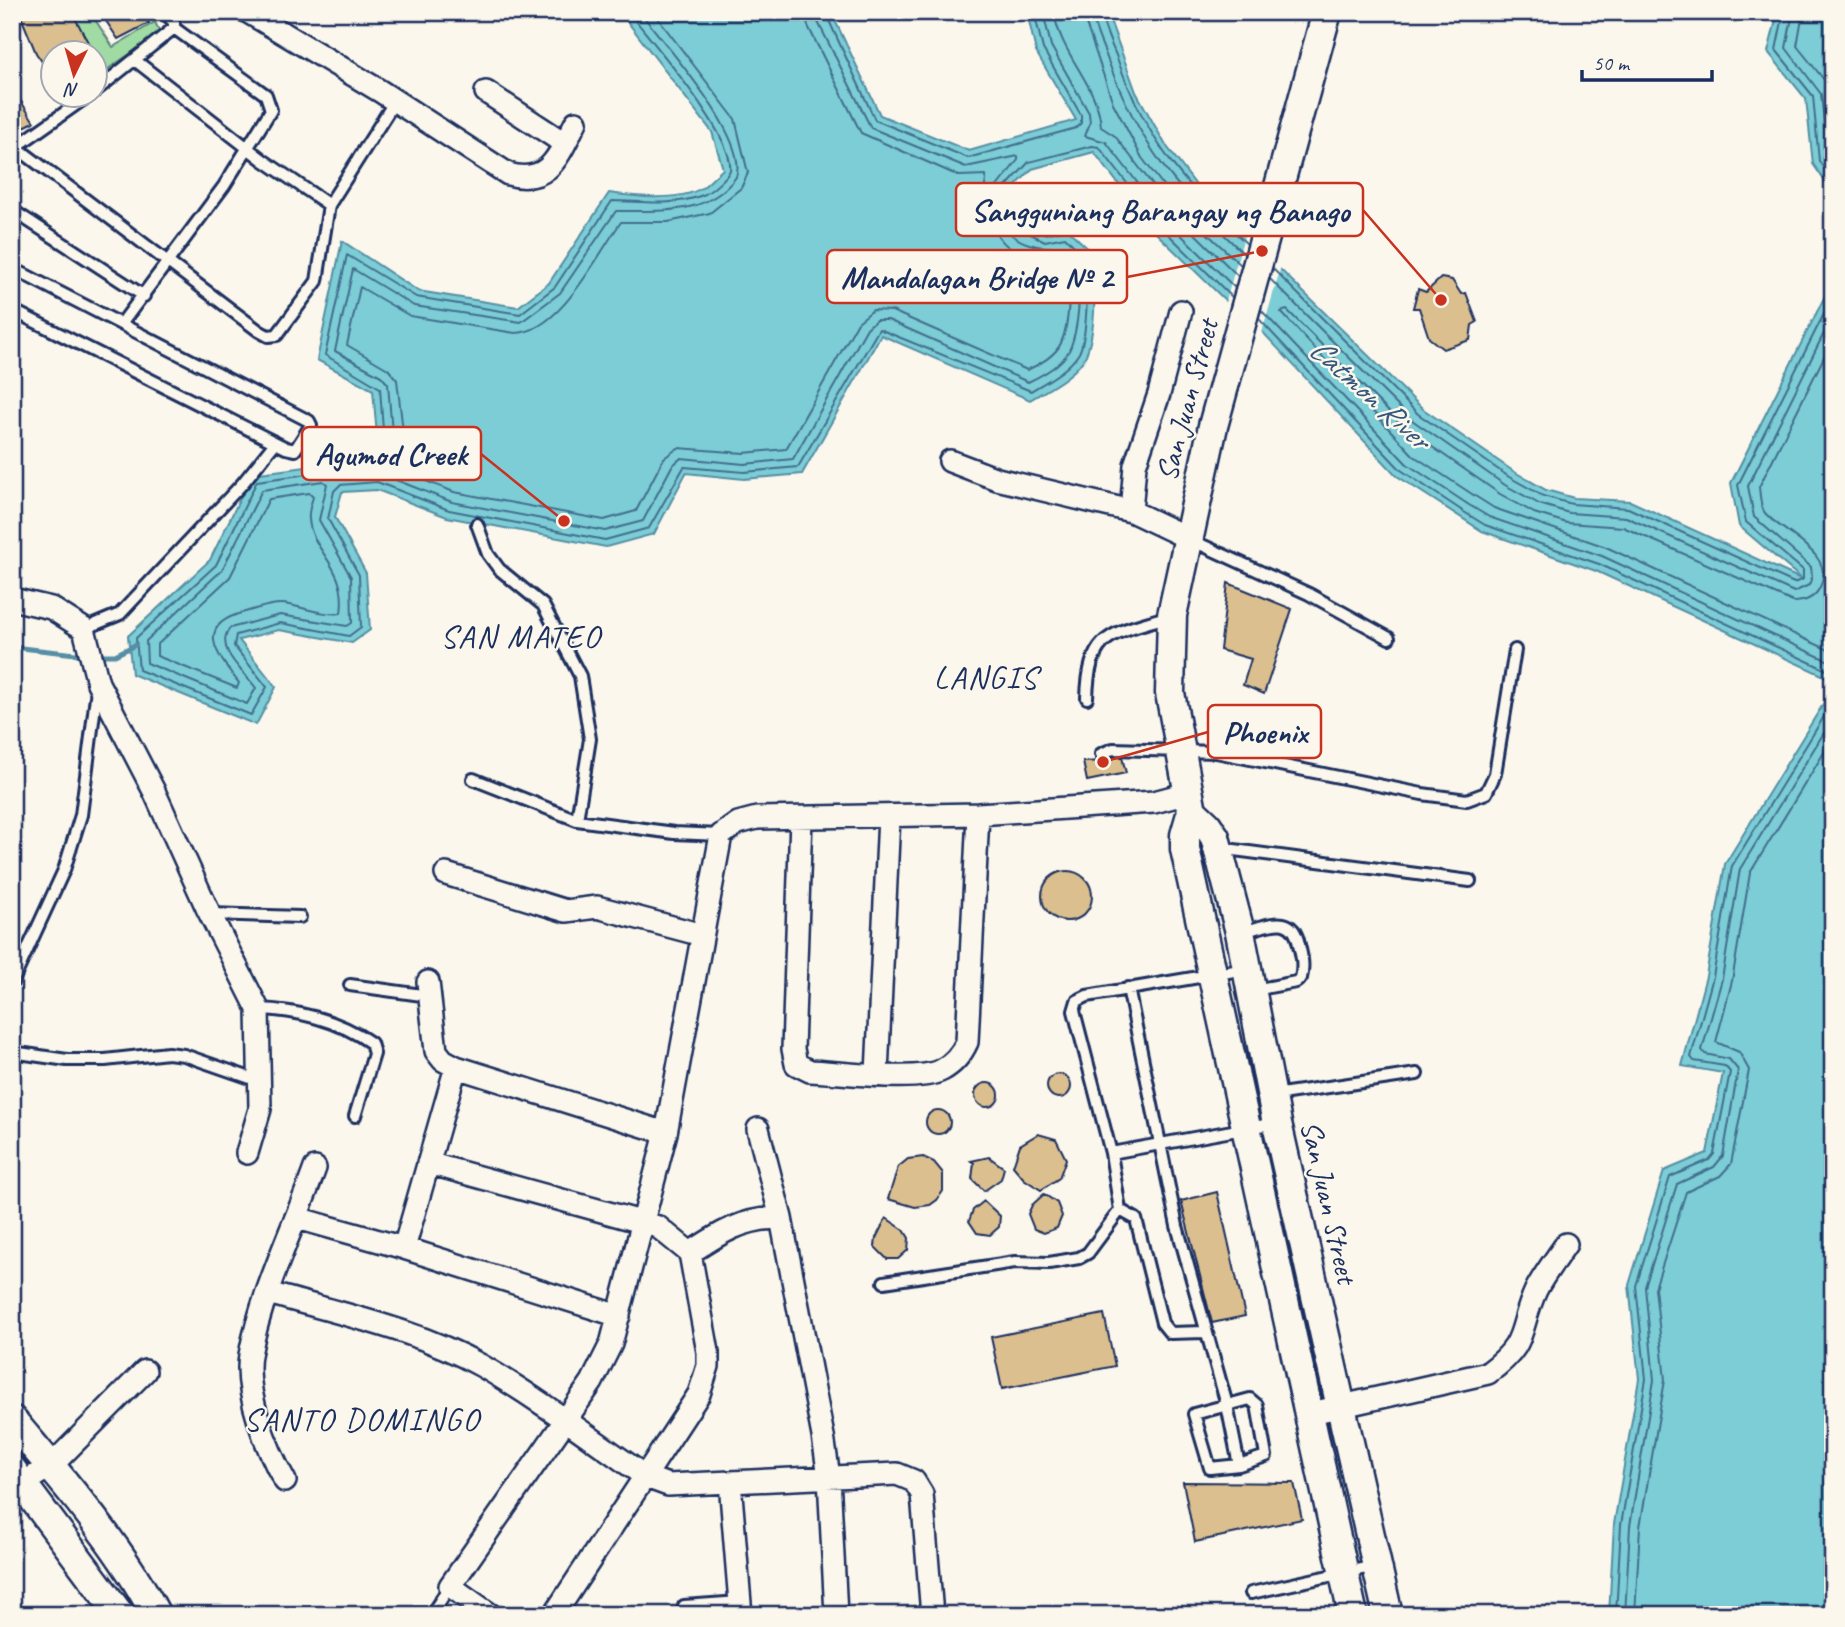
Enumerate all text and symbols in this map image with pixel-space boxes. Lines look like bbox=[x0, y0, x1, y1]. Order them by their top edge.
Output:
north arrow bbox=[38, 38, 108, 108]
scale bar bbox=[1582, 38, 1712, 82]
text: 50 m bbox=[1593, 50, 1631, 76]
text: N bbox=[62, 77, 80, 102]
callout: Sangguniang Barangay ng Banago bbox=[956, 183, 1363, 236]
text: Sangguniang Barangay ng Banago bbox=[971, 190, 1352, 231]
callout: Mandalagan Bridge № 2 bbox=[827, 250, 1127, 303]
text: Mandalagan Bridge № 2 bbox=[841, 257, 1116, 298]
street label: San Juan Street bbox=[1147, 312, 1228, 485]
water label: Catmon River bbox=[1301, 328, 1442, 461]
callout: Agumod Creek bbox=[302, 427, 481, 480]
text: Agumod Creek bbox=[315, 434, 470, 475]
district label: SAN MATEO bbox=[441, 616, 603, 657]
district label: LANGIS bbox=[934, 657, 1043, 698]
callout: Phoenix bbox=[1208, 705, 1321, 758]
text: Phoenix bbox=[1223, 712, 1310, 753]
street label: San Juan Street bbox=[1292, 1117, 1367, 1290]
district label: SANTO DOMINGO bbox=[244, 1399, 481, 1440]

